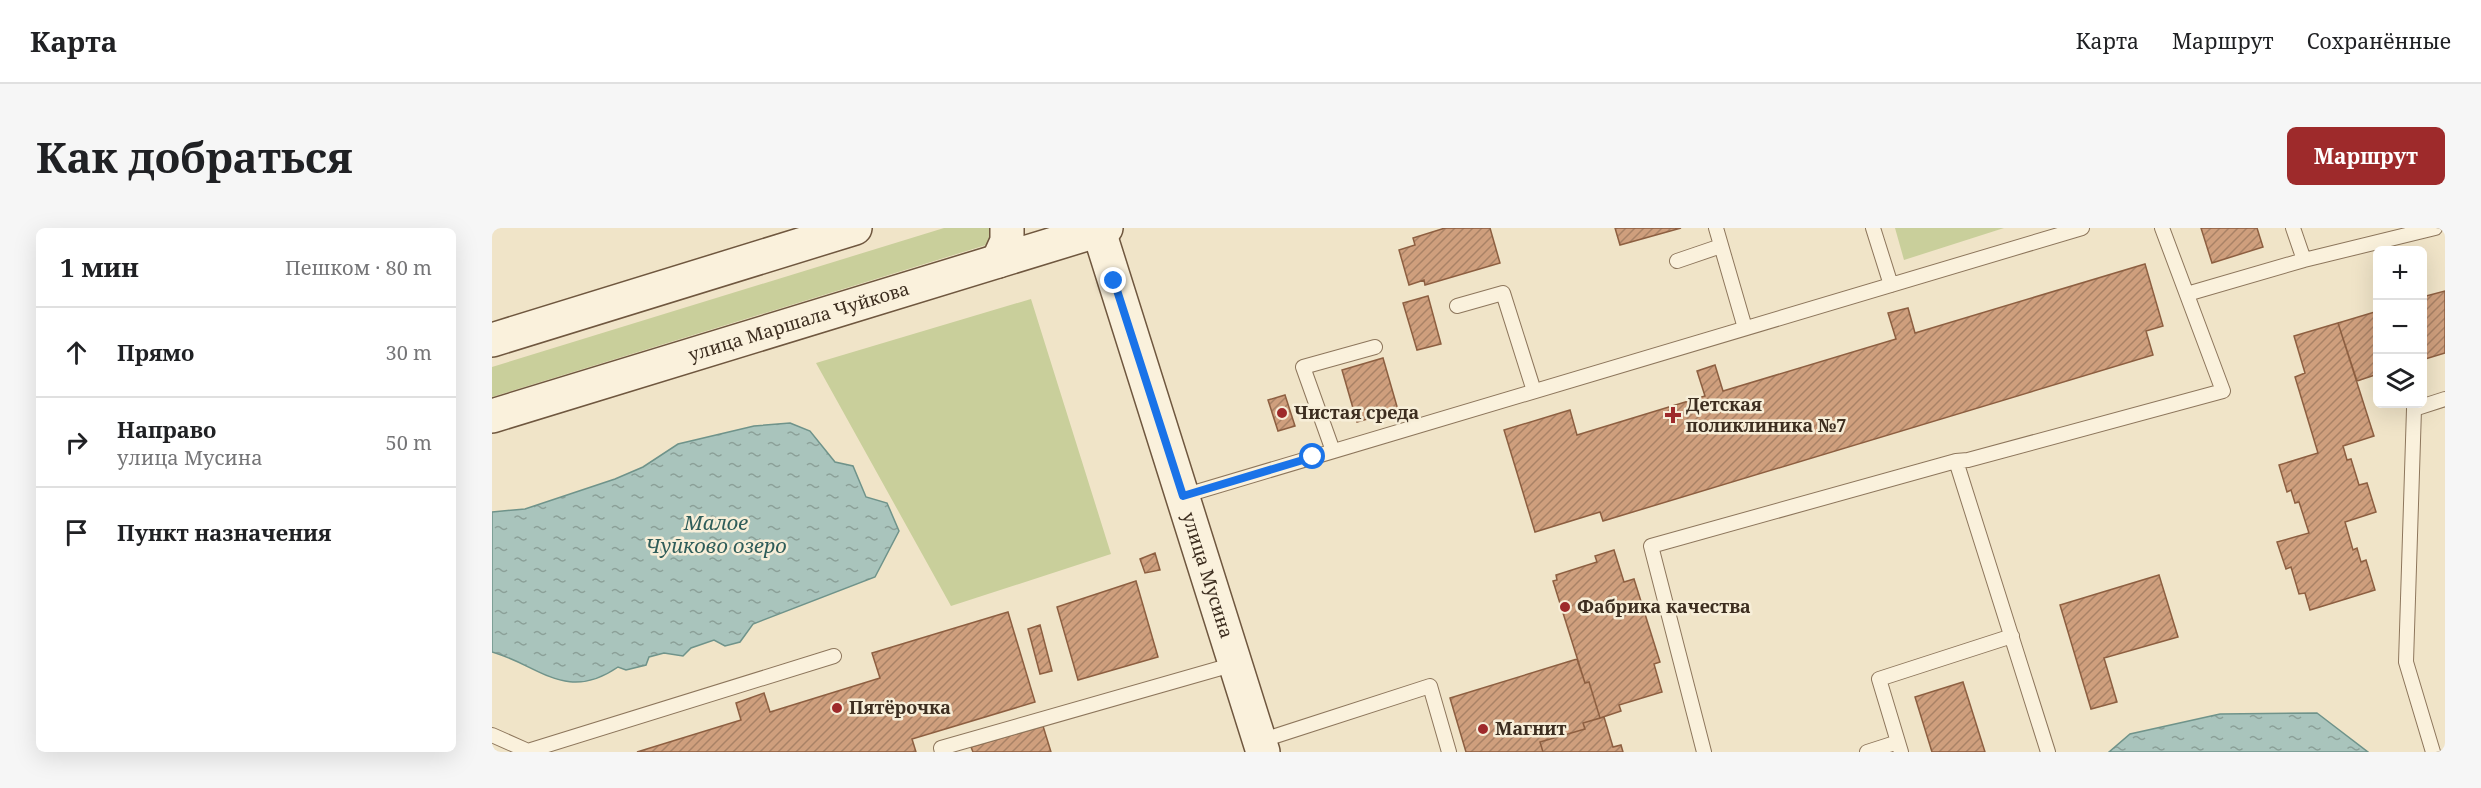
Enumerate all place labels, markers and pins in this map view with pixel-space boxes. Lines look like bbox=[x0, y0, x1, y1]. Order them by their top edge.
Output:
place label: Детская поликлиника №7 bbox=[1686, 392, 1846, 437]
place label: Чистая среда bbox=[1294, 400, 1420, 424]
marker: Чистая среда bbox=[1275, 406, 1289, 420]
marker: Детская поликлиника №7 bbox=[1664, 406, 1682, 424]
place label: Фабрика качества bbox=[1577, 594, 1751, 618]
marker: Фабрика качества bbox=[1558, 600, 1572, 614]
place label: Пятёрочка bbox=[849, 695, 951, 719]
marker: Пятёрочка bbox=[830, 701, 844, 715]
place label: Магнит bbox=[1495, 716, 1567, 740]
marker: Магнит bbox=[1476, 722, 1490, 736]

